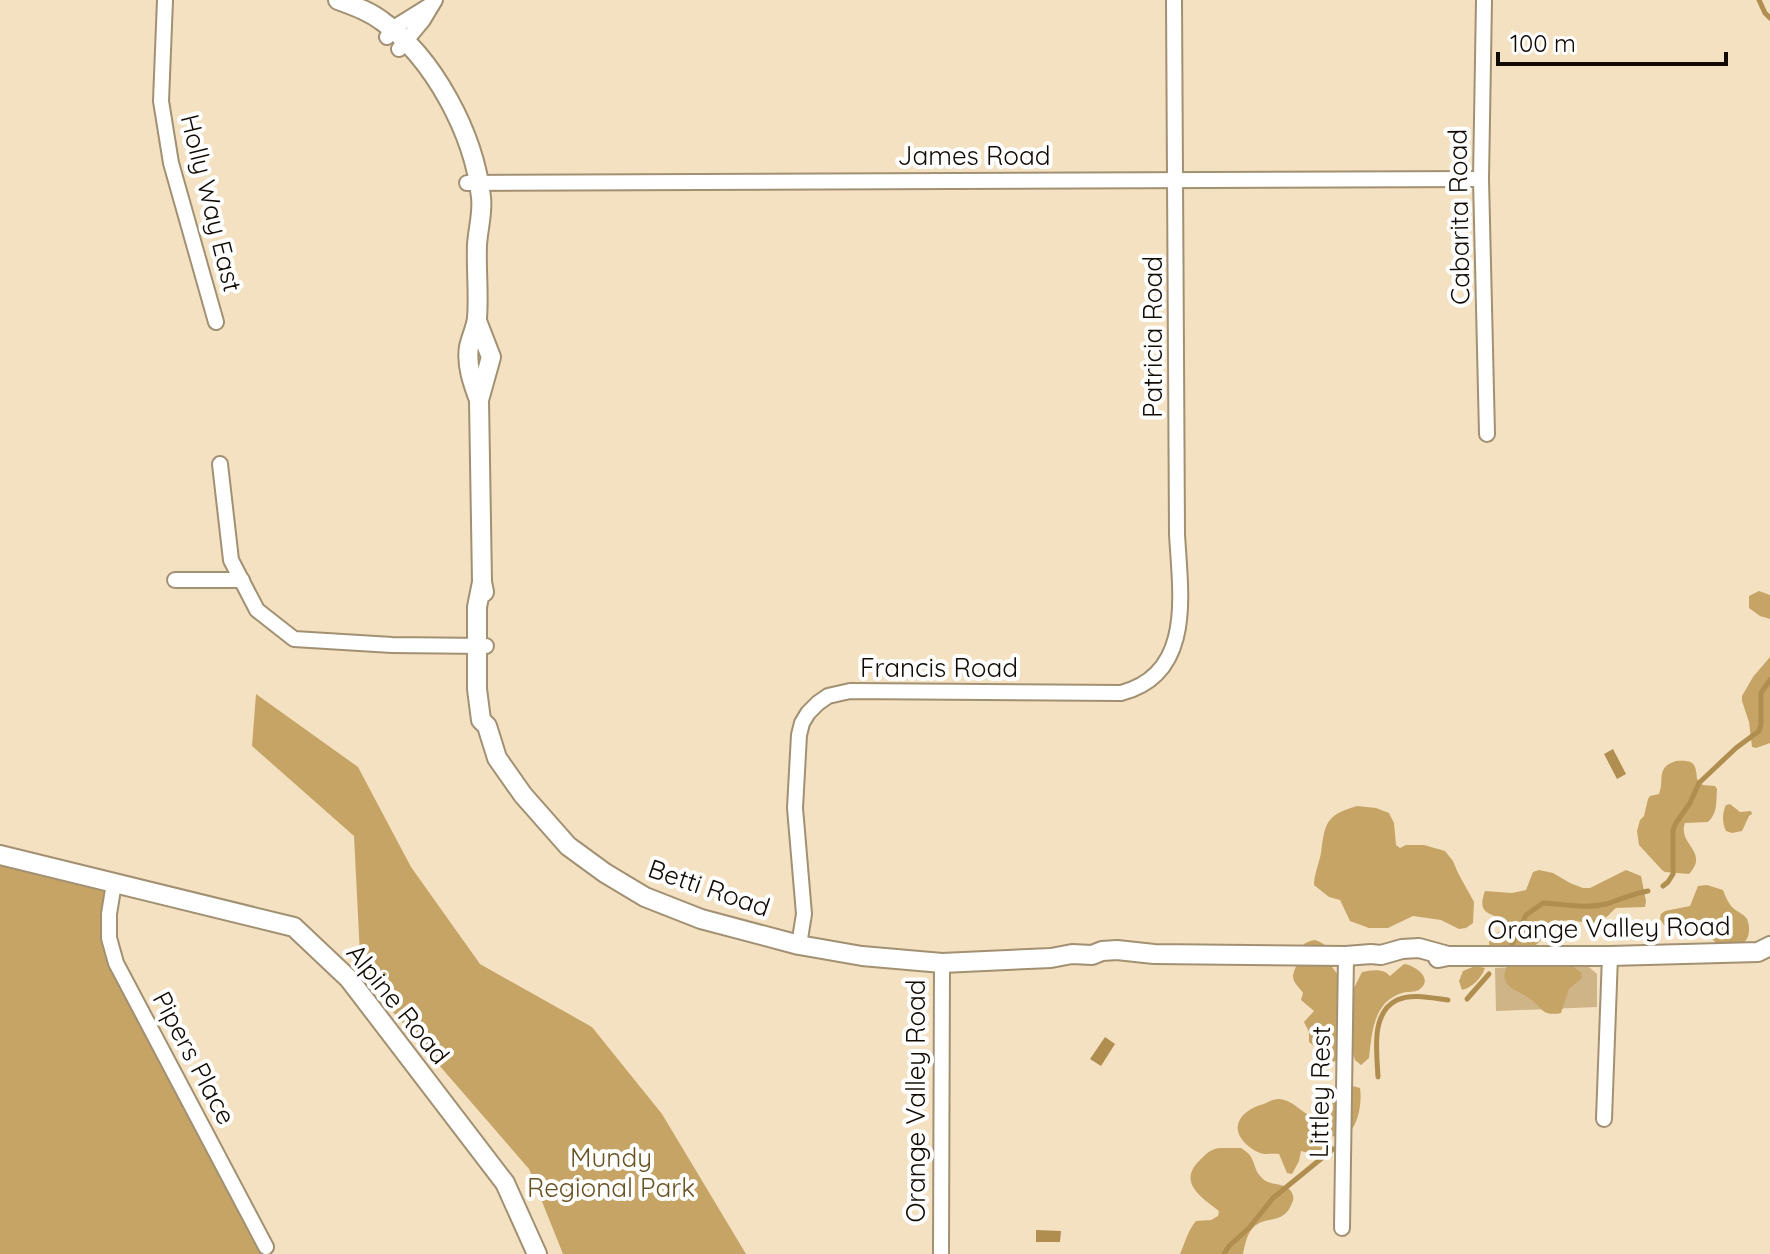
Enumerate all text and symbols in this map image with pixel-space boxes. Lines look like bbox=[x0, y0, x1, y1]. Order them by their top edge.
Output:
scale bar bbox=[1498, 16, 1726, 66]
text: 100 m bbox=[1510, 28, 1576, 58]
street label: Holly Way East bbox=[173, 111, 249, 295]
street label: Cabarita Road bbox=[1440, 129, 1477, 305]
street label: James Road bbox=[898, 139, 1050, 172]
street label: Patricia Road bbox=[1136, 256, 1169, 418]
street label: Francis Road bbox=[860, 651, 1018, 684]
street label: Betti Road bbox=[644, 851, 774, 924]
street label: Orange Valley Road bbox=[1487, 909, 1731, 946]
street label: Alpine Road bbox=[340, 937, 457, 1071]
street label: Orange Valley Road bbox=[899, 979, 932, 1223]
street label: Pipers Place bbox=[146, 985, 243, 1130]
street label: Littley Rest bbox=[1302, 1026, 1337, 1158]
park label: Mundy Regional Park bbox=[527, 1141, 695, 1204]

